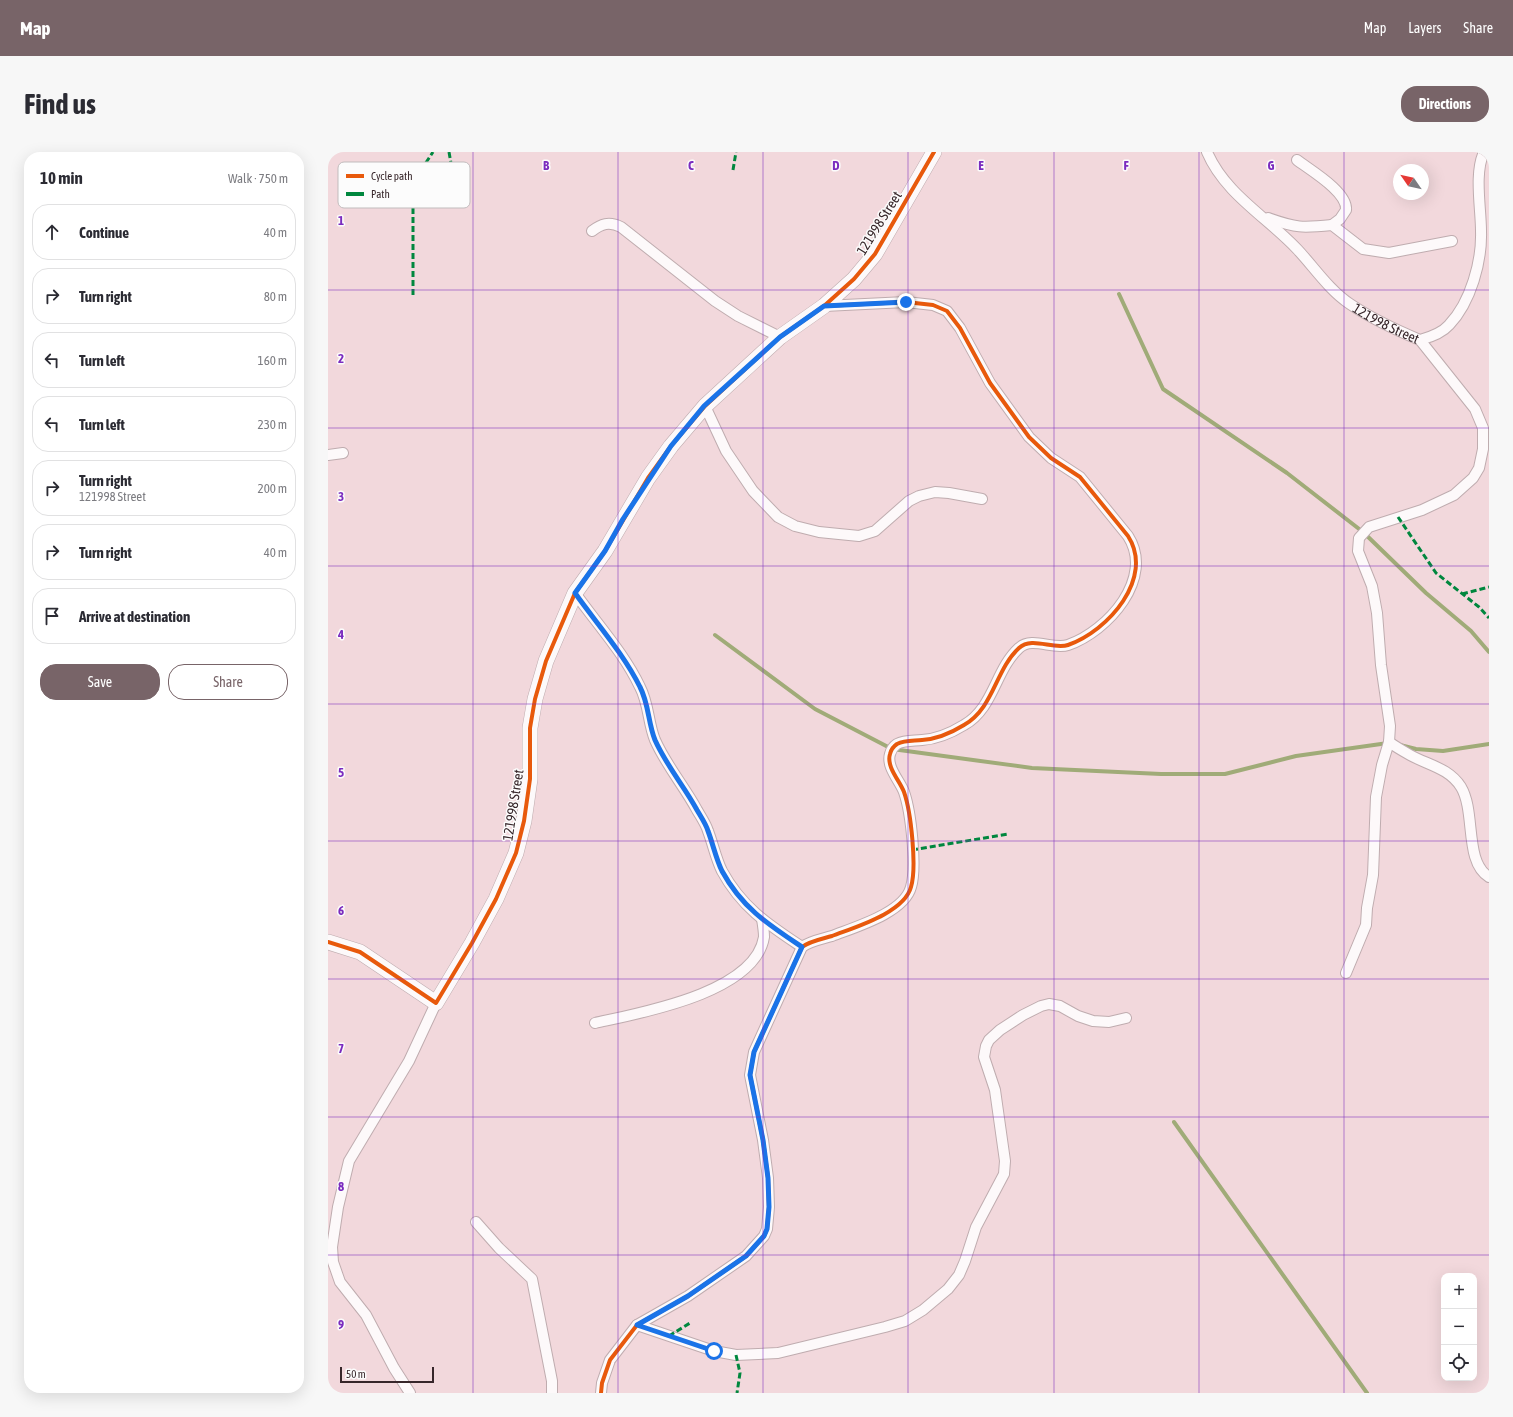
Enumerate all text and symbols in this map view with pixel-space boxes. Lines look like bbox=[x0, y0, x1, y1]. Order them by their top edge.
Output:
text: Map bbox=[20, 17, 51, 39]
text: Map bbox=[1364, 20, 1386, 36]
text: Layers bbox=[1408, 20, 1441, 36]
text: Share bbox=[1463, 20, 1493, 36]
button: Directions bbox=[1401, 86, 1489, 122]
text: Find us bbox=[24, 88, 96, 120]
text: B bbox=[543, 158, 550, 173]
text: C bbox=[688, 158, 694, 173]
text: D bbox=[832, 158, 840, 173]
text: E bbox=[978, 158, 984, 173]
text: F bbox=[1123, 158, 1129, 173]
text: G bbox=[1268, 158, 1275, 173]
legend bbox=[338, 162, 470, 208]
north arrow bbox=[1393, 164, 1429, 200]
text: 10 min bbox=[40, 168, 83, 188]
text: Cycle path bbox=[371, 170, 413, 182]
text: Walk · 750 m bbox=[228, 171, 288, 186]
text: Path bbox=[371, 188, 390, 200]
street label: 121998 Street bbox=[853, 188, 905, 258]
text: 1 bbox=[338, 213, 344, 228]
icon: ahead bbox=[41, 221, 63, 243]
text: Continue bbox=[79, 224, 129, 241]
text: 40 m bbox=[264, 225, 287, 240]
icon: right bbox=[41, 285, 63, 307]
text: Turn right bbox=[79, 288, 132, 305]
text: 80 m bbox=[264, 289, 287, 304]
route end bbox=[897, 293, 915, 311]
street label: 121998 Street bbox=[1350, 300, 1422, 347]
icon: left bbox=[41, 349, 63, 371]
text: 2 bbox=[338, 351, 344, 366]
text: Turn left bbox=[79, 352, 125, 369]
text: 160 m bbox=[258, 353, 287, 368]
icon: left bbox=[41, 413, 63, 435]
text: Turn left bbox=[79, 416, 125, 433]
text: 230 m bbox=[258, 417, 287, 432]
text: Turn right bbox=[79, 472, 132, 489]
icon: right bbox=[41, 477, 63, 499]
text: 200 m bbox=[258, 481, 287, 496]
text: 121998 Street bbox=[79, 489, 146, 504]
text: 3 bbox=[338, 489, 344, 504]
icon: right bbox=[41, 541, 63, 563]
text: Turn right bbox=[79, 544, 132, 561]
text: 40 m bbox=[264, 545, 287, 560]
icon: arrive bbox=[41, 605, 63, 627]
text: Arrive at destination bbox=[79, 608, 190, 625]
text: 4 bbox=[337, 627, 344, 642]
button: Save bbox=[40, 664, 160, 700]
button: Share bbox=[168, 664, 288, 700]
text: 5 bbox=[338, 765, 344, 780]
street label: 121998 Street bbox=[499, 768, 527, 842]
text: 6 bbox=[338, 903, 344, 918]
text: 7 bbox=[338, 1041, 344, 1056]
text: 8 bbox=[338, 1179, 344, 1194]
map controls bbox=[1441, 1273, 1477, 1381]
button: + bbox=[1441, 1273, 1477, 1309]
button: − bbox=[1441, 1309, 1477, 1345]
text: 9 bbox=[338, 1317, 344, 1332]
route start bbox=[705, 1342, 723, 1360]
button: locate bbox=[1441, 1345, 1477, 1381]
scale bar bbox=[340, 1365, 434, 1384]
text: 50 m bbox=[346, 1368, 366, 1380]

